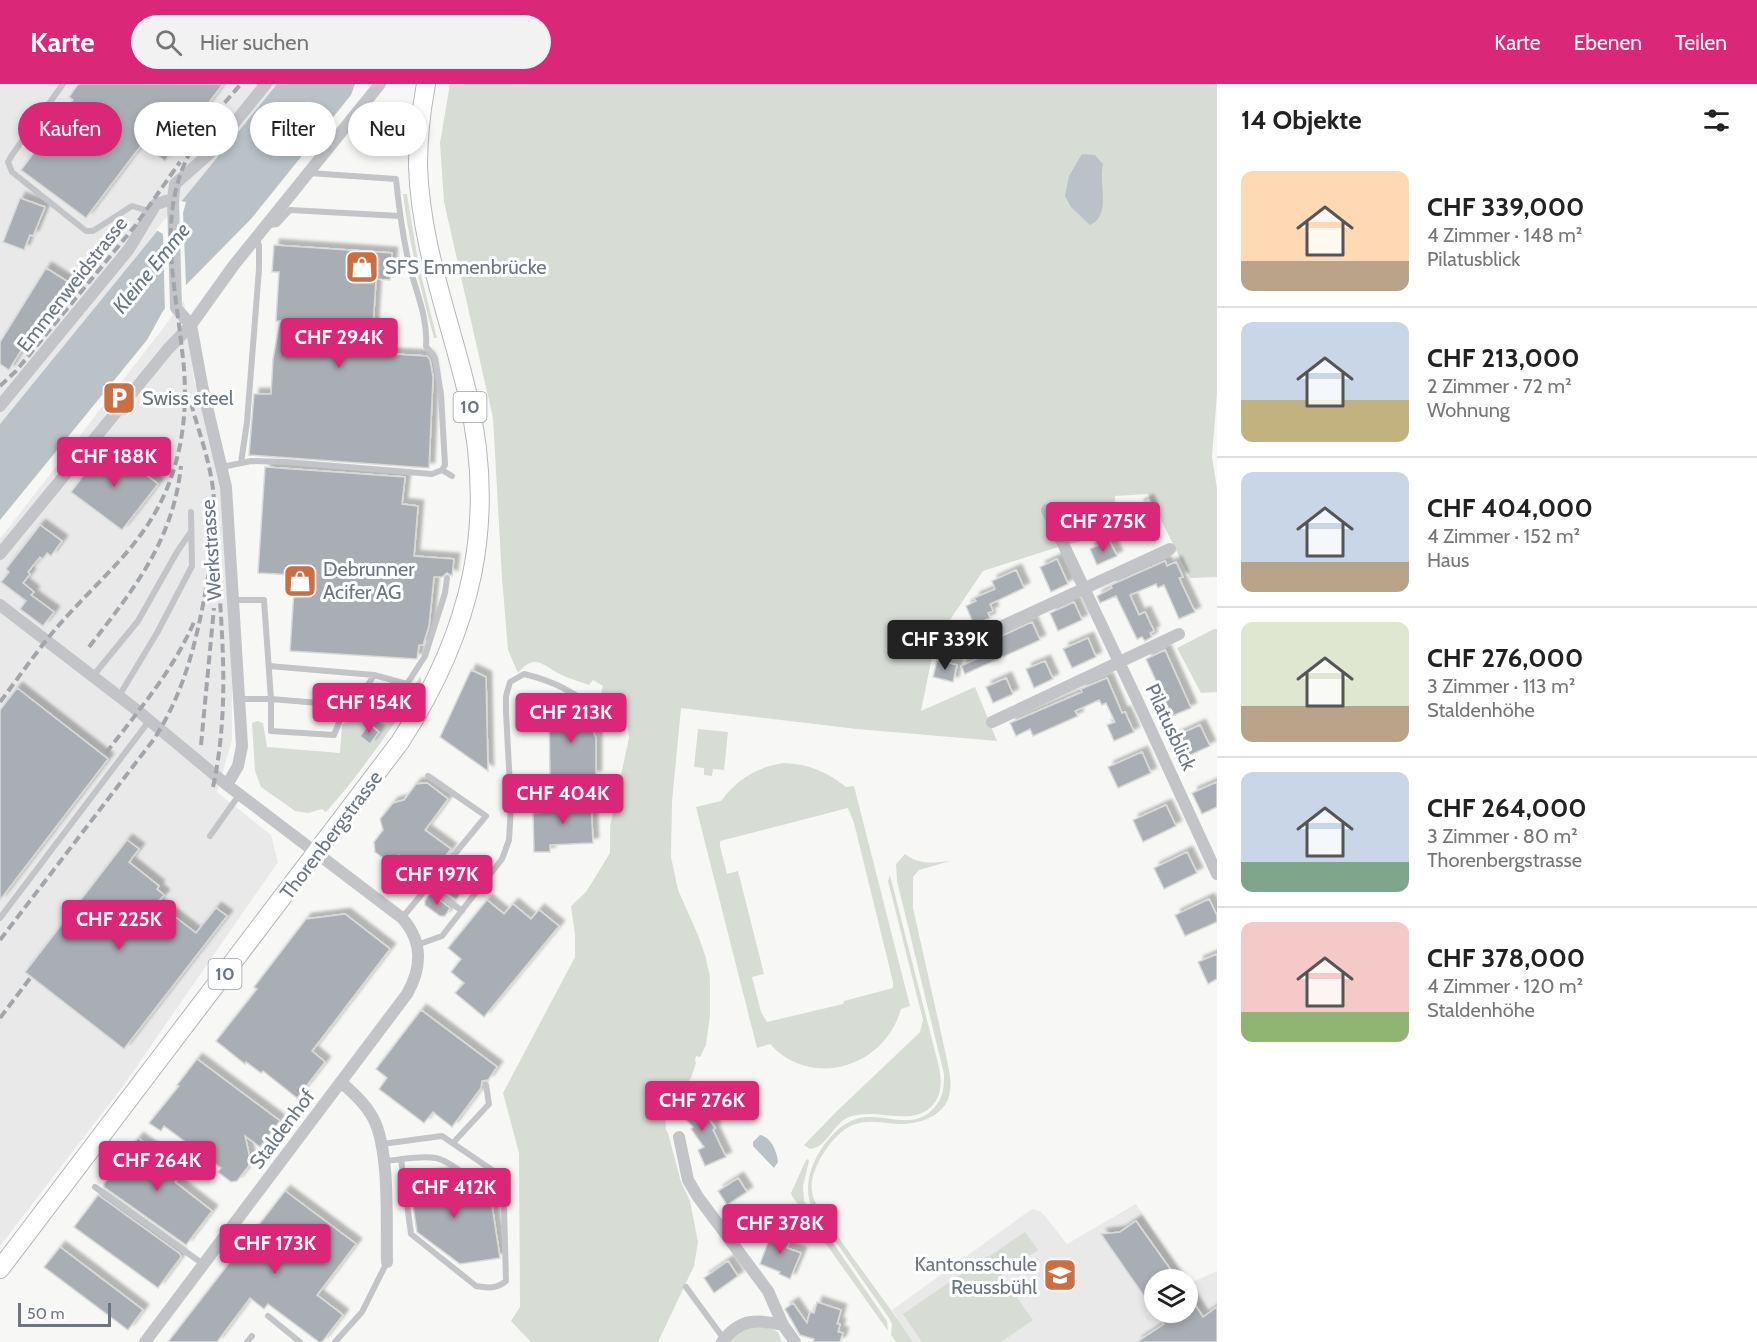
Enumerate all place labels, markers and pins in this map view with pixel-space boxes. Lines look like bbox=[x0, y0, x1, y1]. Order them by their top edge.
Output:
shop icon: SFS Emmenbrücke bbox=[344, 249, 380, 285]
place label: SFS Emmenbrücke bbox=[385, 255, 546, 279]
pin: CHF 294K bbox=[277, 318, 401, 369]
parking icon: Swiss steel bbox=[101, 380, 137, 416]
place label: Swiss steel bbox=[142, 386, 234, 410]
pin: CHF 188K bbox=[52, 437, 176, 488]
pin: CHF 275K bbox=[1041, 502, 1165, 553]
place label: Debrunner Acifer AG bbox=[323, 557, 415, 604]
shop icon: Debrunner Acifer AG bbox=[282, 563, 318, 599]
pin: CHF 339K bbox=[883, 620, 1007, 671]
pin: CHF 154K bbox=[307, 683, 431, 734]
pin: CHF 213K bbox=[509, 693, 633, 744]
pin: CHF 404K bbox=[501, 774, 625, 825]
pin: CHF 197K bbox=[375, 855, 499, 906]
pin: CHF 225K bbox=[57, 900, 181, 951]
pin: CHF 276K bbox=[640, 1081, 764, 1132]
pin: CHF 264K bbox=[95, 1141, 219, 1192]
pin: CHF 412K bbox=[392, 1168, 516, 1219]
pin: CHF 378K bbox=[718, 1204, 842, 1255]
pin: CHF 173K bbox=[213, 1224, 337, 1275]
place label: Kantonsschule Reussbühl bbox=[914, 1252, 1037, 1299]
school or university icon: Kantonsschule Reussbühl bbox=[1042, 1257, 1078, 1293]

